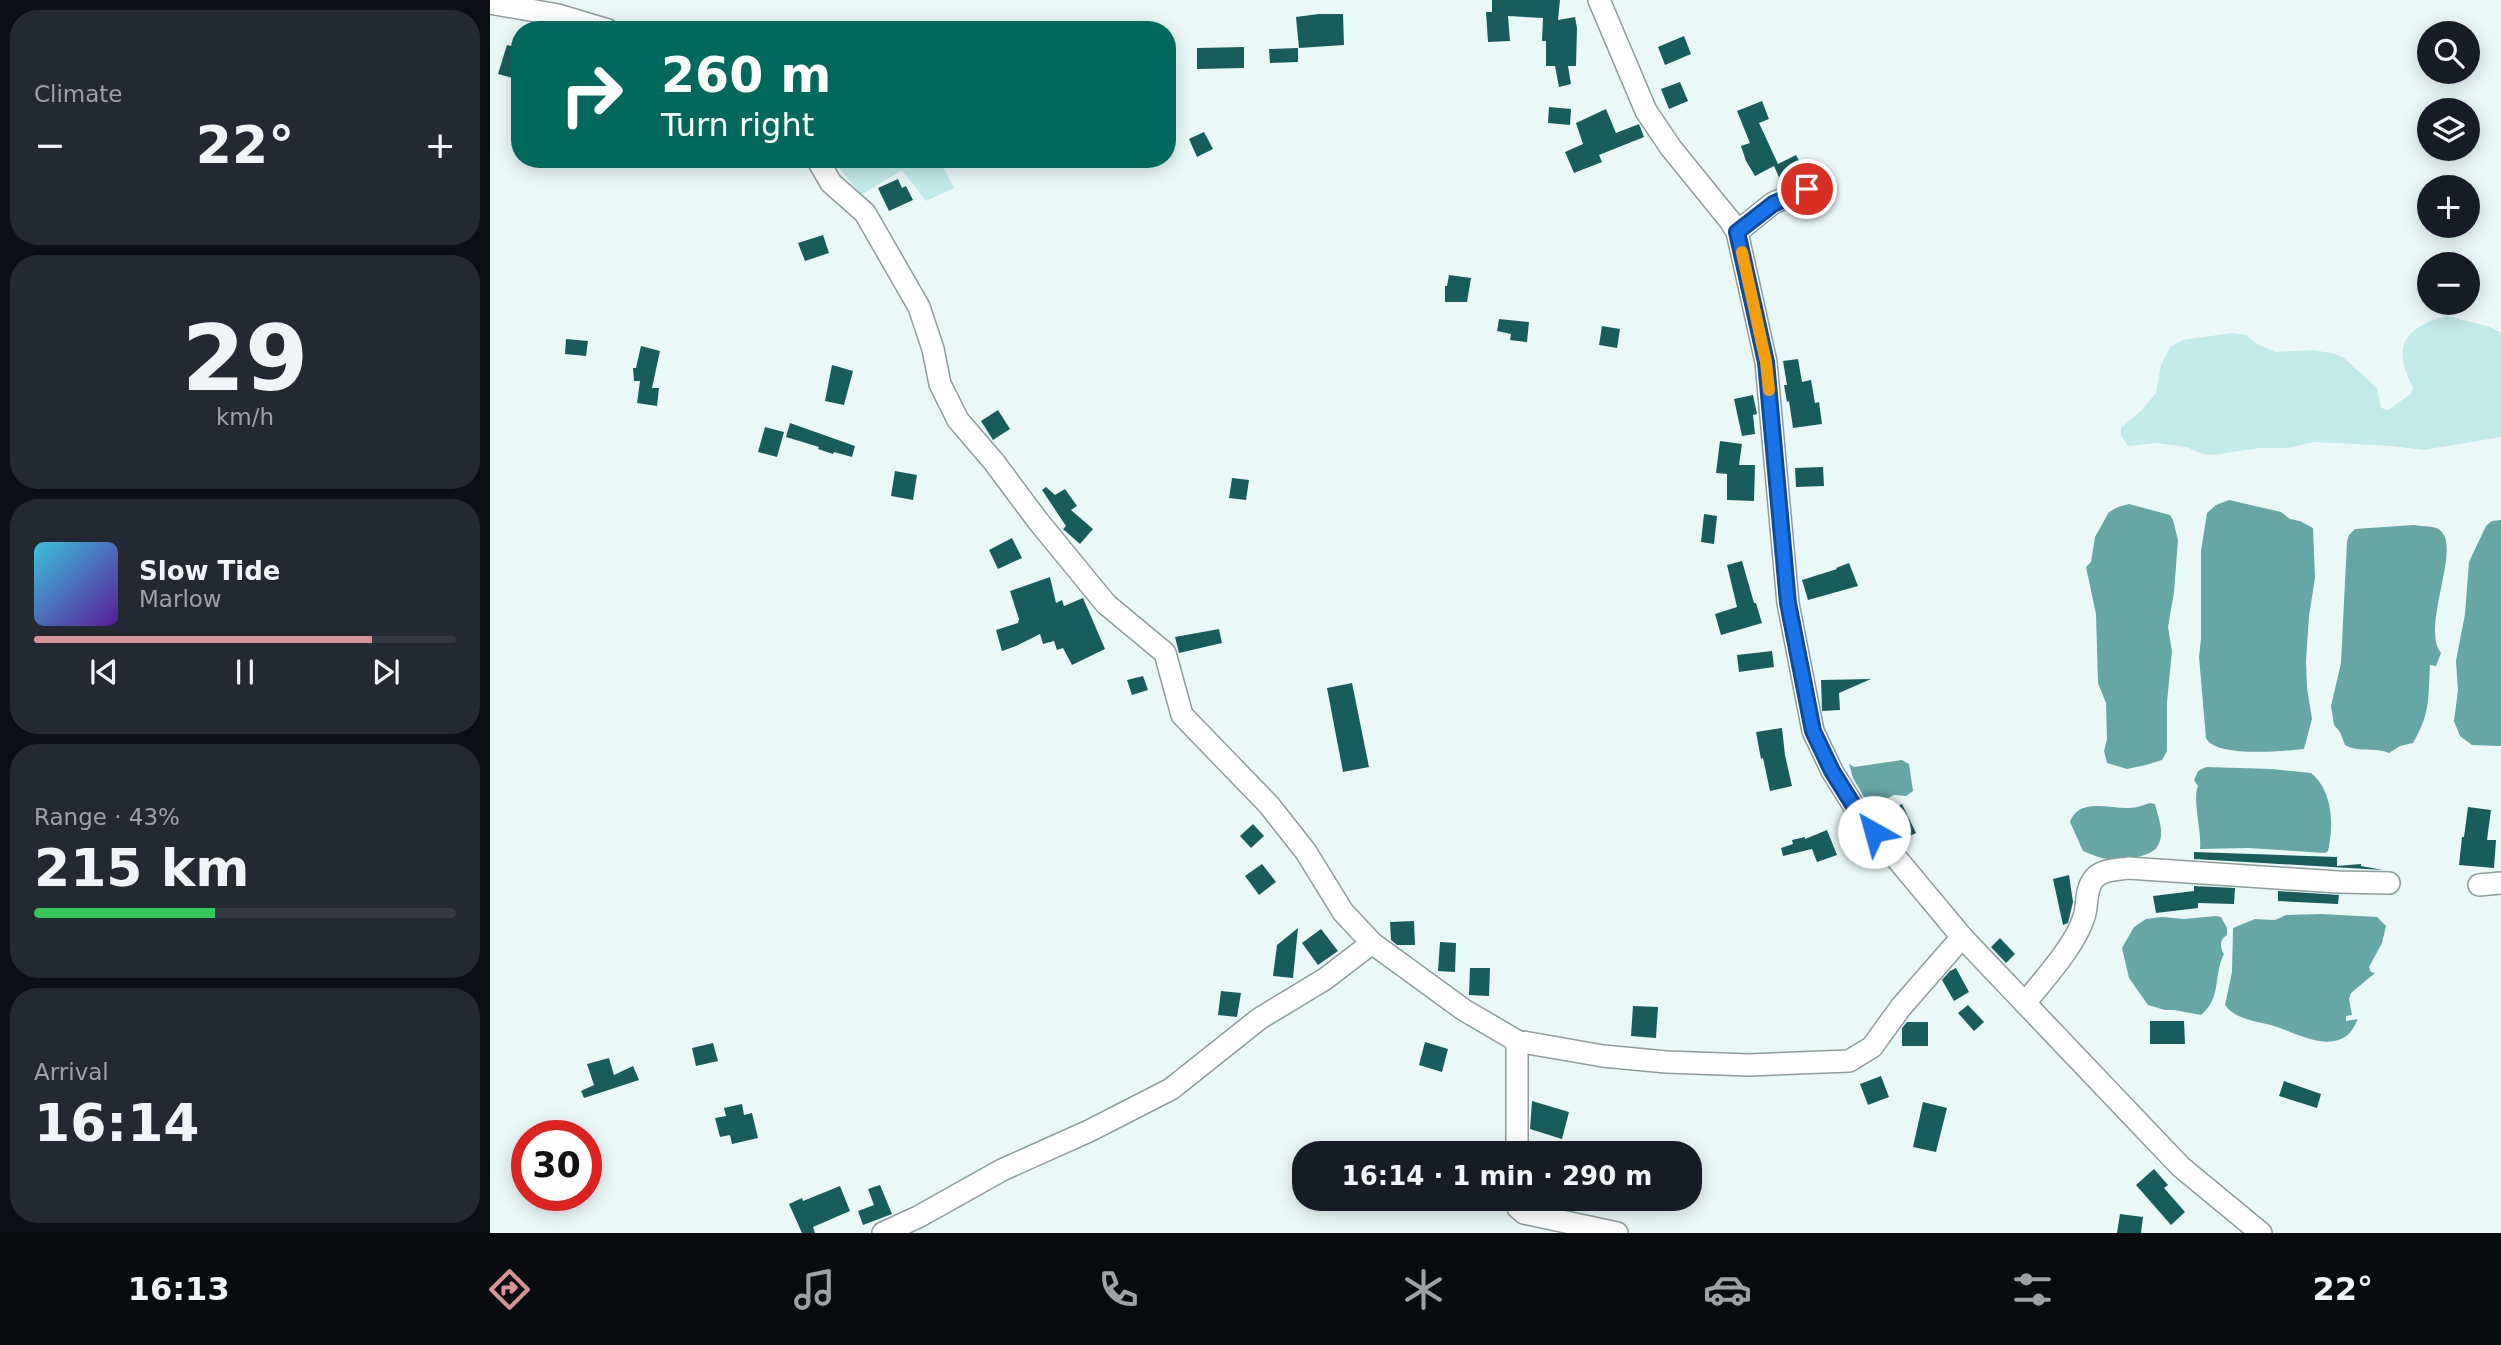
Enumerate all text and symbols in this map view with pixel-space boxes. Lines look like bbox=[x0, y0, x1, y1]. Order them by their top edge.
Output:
map controls bbox=[2417, 21, 2480, 315]
button: search bbox=[2417, 21, 2480, 84]
text: 260 m bbox=[661, 47, 831, 104]
icon: right bbox=[546, 49, 637, 140]
text: Climate bbox=[34, 81, 123, 107]
button: layers bbox=[2417, 98, 2480, 161]
text: Turn right bbox=[661, 106, 814, 144]
text: 22° bbox=[196, 115, 294, 175]
text: − bbox=[34, 123, 66, 167]
text: + bbox=[424, 123, 456, 167]
pin bbox=[1777, 159, 1837, 219]
icon: arrive bbox=[1788, 170, 1826, 208]
button: + bbox=[2417, 175, 2480, 238]
button: − bbox=[2417, 252, 2480, 315]
text: 29 bbox=[182, 306, 308, 411]
text: km/h bbox=[216, 404, 274, 430]
text: Slow Tide bbox=[139, 556, 280, 586]
text: Marlow bbox=[139, 586, 222, 612]
icon: previous bbox=[85, 653, 123, 691]
icon: pause bbox=[226, 653, 264, 691]
icon: next bbox=[367, 653, 405, 691]
position arrow bbox=[1837, 795, 1911, 869]
text: Range · 43% bbox=[34, 804, 180, 830]
text: 215 km bbox=[34, 838, 249, 898]
text: Arrival bbox=[34, 1059, 109, 1085]
text: 16:14 bbox=[34, 1093, 200, 1153]
speed limit sign: 30 bbox=[511, 1120, 602, 1211]
text: 16:14 · 1 min · 290 m bbox=[1342, 1161, 1652, 1191]
icon: directions bbox=[485, 1265, 534, 1314]
icon: music bbox=[790, 1265, 839, 1314]
icon: phone bbox=[1094, 1265, 1143, 1314]
icon: climate bbox=[1399, 1265, 1448, 1314]
icon: car bbox=[1703, 1265, 1752, 1314]
icon: filters bbox=[2008, 1265, 2057, 1314]
text: 16:13 bbox=[128, 1270, 230, 1308]
text: 22° bbox=[2313, 1270, 2373, 1308]

